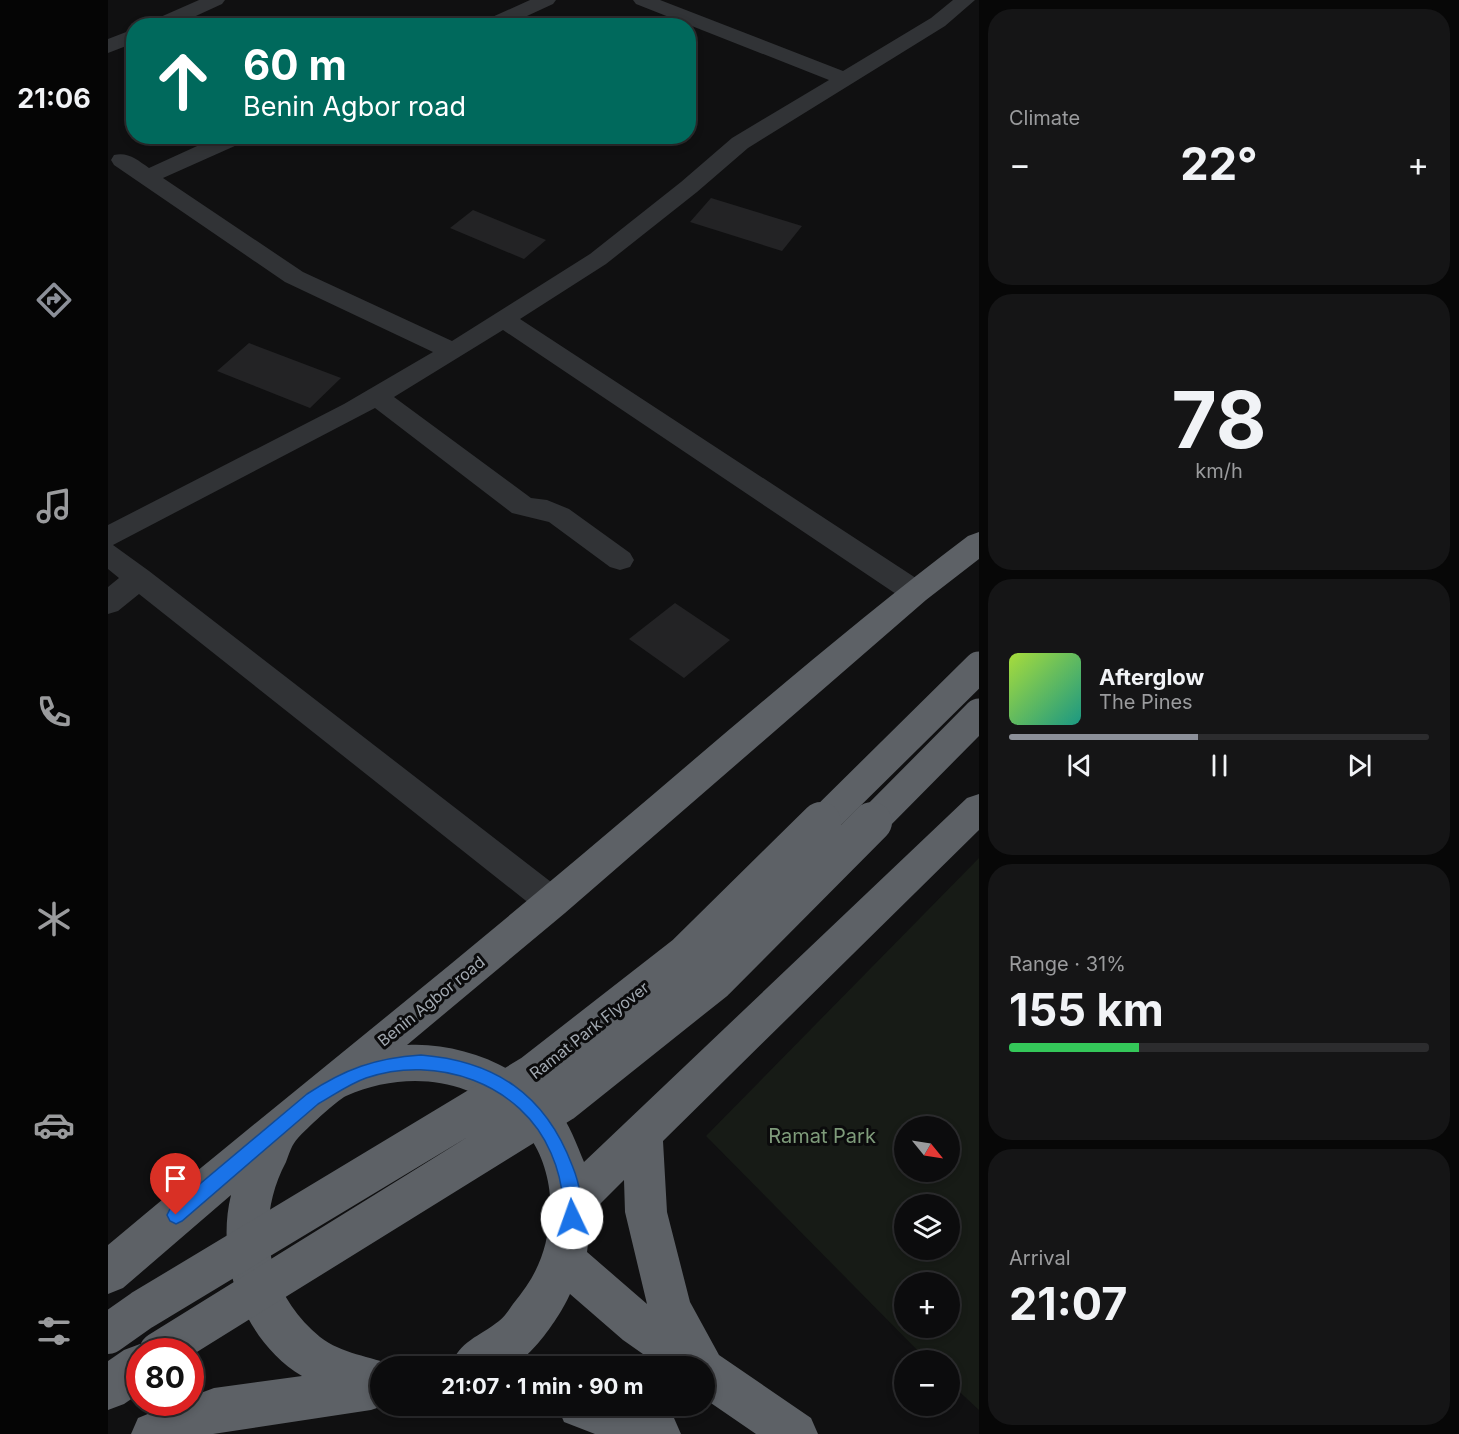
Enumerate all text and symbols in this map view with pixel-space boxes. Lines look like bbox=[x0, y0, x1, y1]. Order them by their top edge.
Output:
text: 60 m bbox=[243, 39, 347, 90]
icon: ahead bbox=[144, 42, 222, 120]
text: 21:06 bbox=[17, 82, 91, 115]
text: Benin Agbor road bbox=[243, 90, 466, 123]
text: Climate bbox=[1009, 106, 1080, 130]
text: 22° bbox=[1180, 136, 1258, 191]
text: − bbox=[1009, 144, 1031, 184]
text: + bbox=[1407, 144, 1429, 184]
icon: directions bbox=[33, 279, 75, 321]
text: 78 bbox=[1171, 372, 1267, 467]
text: km/h bbox=[1195, 459, 1243, 483]
icon: music bbox=[33, 485, 75, 527]
text: Afterglow bbox=[1099, 664, 1204, 690]
text: The Pines bbox=[1099, 690, 1193, 714]
icon: phone bbox=[33, 691, 75, 733]
icon: previous bbox=[1063, 749, 1096, 782]
icon: pause bbox=[1203, 749, 1236, 782]
icon: next bbox=[1343, 749, 1376, 782]
icon: climate bbox=[33, 898, 75, 940]
street label: Benin Agbor road bbox=[373, 952, 489, 1050]
text: Range · 31% bbox=[1009, 952, 1126, 976]
street label: Ramat Park Flyover bbox=[525, 977, 653, 1083]
text: 155 km bbox=[1009, 982, 1164, 1037]
icon: car bbox=[33, 1104, 75, 1146]
north arrow bbox=[894, 1116, 960, 1182]
map controls bbox=[894, 1116, 960, 1416]
park label: Ramat Park bbox=[768, 1124, 876, 1148]
pin bbox=[150, 1153, 201, 1215]
icon: arrive bbox=[159, 1162, 192, 1195]
position arrow bbox=[540, 1186, 604, 1250]
button: layers bbox=[894, 1194, 960, 1260]
text: Arrival bbox=[1009, 1246, 1071, 1270]
button: + bbox=[894, 1272, 960, 1338]
text: 21:07 bbox=[1009, 1276, 1127, 1331]
icon: filters bbox=[33, 1310, 75, 1352]
speed limit sign: 80 bbox=[126, 1338, 204, 1416]
button: − bbox=[894, 1350, 960, 1416]
text: 21:07 · 1 min · 90 m bbox=[441, 1373, 644, 1399]

